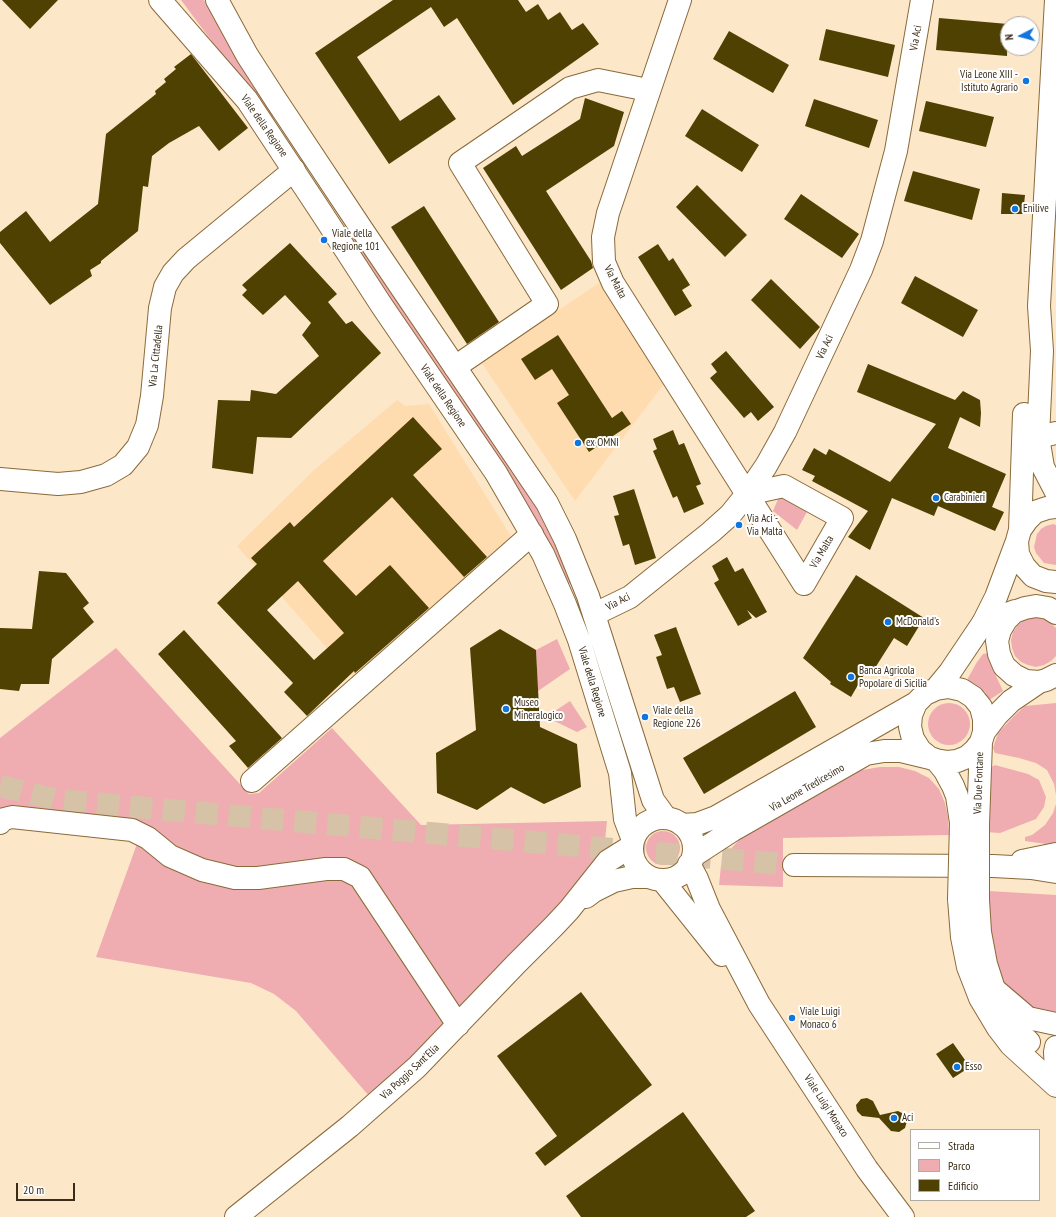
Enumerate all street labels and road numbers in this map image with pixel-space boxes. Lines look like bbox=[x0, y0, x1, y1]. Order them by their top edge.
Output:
street label: Via Aci bbox=[907, 24, 925, 52]
street label: Viale della Regione bbox=[238, 92, 290, 160]
street label: Via Malta bbox=[601, 263, 629, 301]
street label: Via La Cittadella bbox=[146, 324, 166, 388]
street label: Via Aci bbox=[814, 333, 836, 361]
street label: Viale della Regione bbox=[417, 362, 469, 430]
street label: Via Malta bbox=[807, 533, 837, 571]
street label: Via Aci bbox=[604, 590, 632, 614]
street label: Viale della Regione bbox=[575, 645, 609, 719]
street label: Via Due Fontane bbox=[971, 752, 987, 814]
street label: Via Leone Tredicesimo bbox=[767, 761, 847, 815]
street label: Via Poggio Sant'Elia bbox=[378, 1041, 442, 1103]
street label: Viale Luigi Monaco bbox=[801, 1072, 851, 1140]

